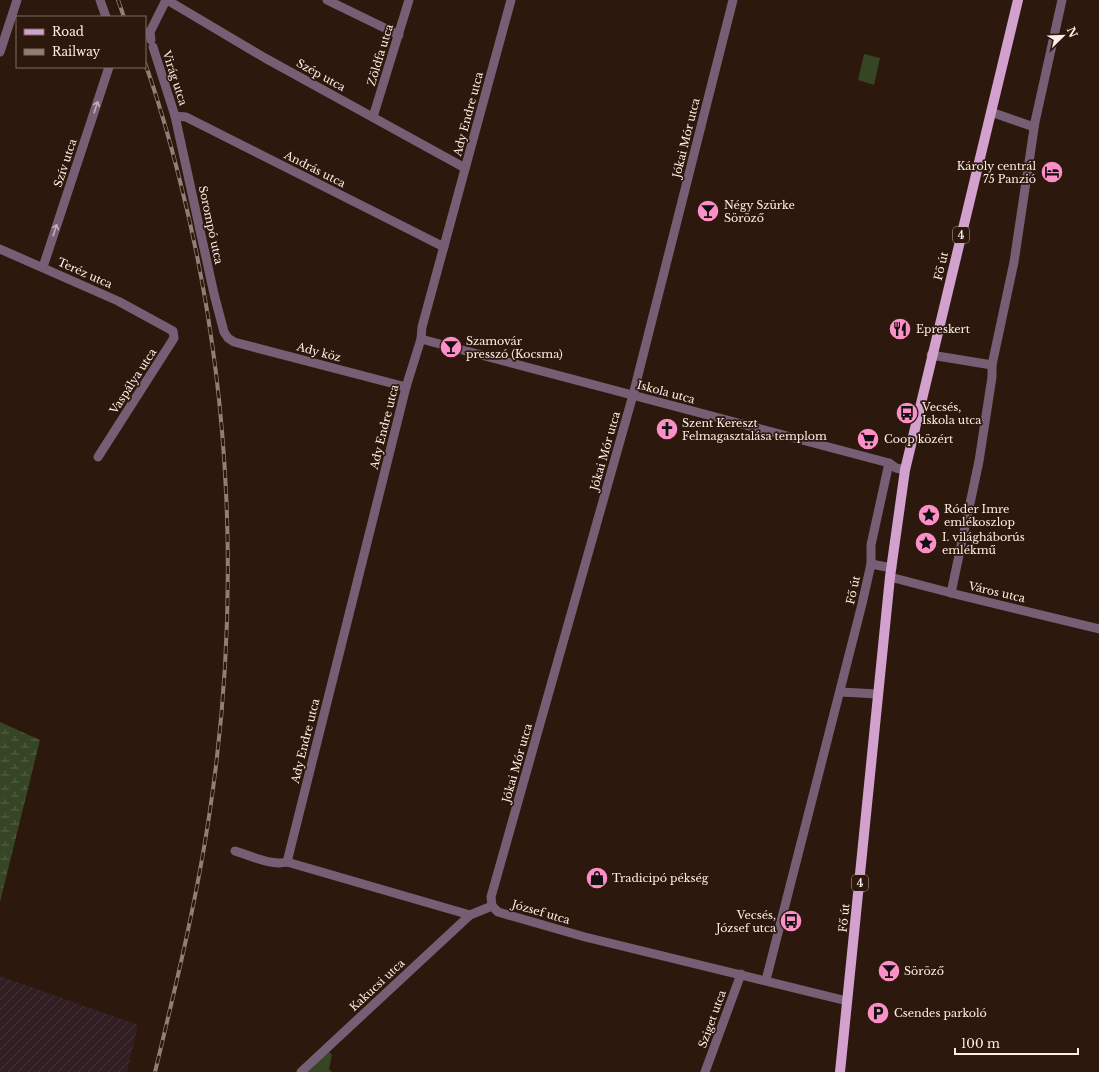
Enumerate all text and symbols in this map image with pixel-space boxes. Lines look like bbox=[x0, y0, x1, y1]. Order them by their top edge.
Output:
legend bbox=[16, 16, 146, 68]
north arrow bbox=[1043, 16, 1083, 56]
street label: Zöldfa utca bbox=[364, 22, 396, 88]
text: Road bbox=[52, 24, 84, 39]
text: N bbox=[1064, 25, 1081, 40]
text: Railway bbox=[52, 44, 101, 59]
street label: Virág utca bbox=[159, 48, 191, 108]
street label: Szép utca bbox=[294, 56, 349, 95]
street label: Ady Endre utca bbox=[450, 69, 486, 159]
street label: Jókai Mór utca bbox=[669, 96, 703, 181]
one-way arrow bbox=[93, 101, 100, 114]
street label: Szív utca bbox=[51, 136, 80, 189]
street label: András utca bbox=[281, 147, 349, 191]
place label: Károly centrál 75 Panzió bbox=[957, 159, 1036, 186]
hotel icon: Károly centrál 75 Panzió bbox=[1039, 159, 1065, 185]
street label: Sorompó utca bbox=[196, 185, 226, 266]
bar icon: Négy Szürke Söröző bbox=[695, 198, 721, 224]
place label: Négy Szürke Söröző bbox=[724, 198, 795, 225]
one-way arrow bbox=[52, 225, 60, 237]
road number: 4 bbox=[953, 227, 969, 243]
street label: Fő út bbox=[931, 250, 951, 282]
street label: Teréz utca bbox=[56, 255, 115, 292]
restaurant icon: Epreskert bbox=[887, 316, 913, 342]
place label: Epreskert bbox=[916, 322, 971, 336]
bar icon: Szamovár presszó (Kocsma) bbox=[438, 334, 464, 360]
place label: Szamovár presszó (Kocsma) bbox=[466, 334, 563, 361]
street label: Ady köz bbox=[294, 339, 343, 365]
street label: Vaspálya utca bbox=[106, 345, 160, 417]
street label: Iskola utca bbox=[636, 378, 697, 407]
street label: Ady Endre utca bbox=[366, 382, 401, 472]
bus stop icon: Vecsés, Iskola utca bbox=[894, 400, 920, 426]
place label: Vecsés, Iskola utca bbox=[921, 400, 982, 427]
street label: Jókai Mór utca bbox=[586, 409, 623, 494]
church icon: Szent Kereszt Felmagasztalása templom bbox=[654, 416, 680, 442]
place label: Szent Kereszt Felmagasztalása templom bbox=[682, 416, 827, 443]
supermarket icon: Coop közért bbox=[855, 426, 881, 452]
place label: Coop közért bbox=[884, 432, 954, 446]
place icon: Róder Imre emlékoszlop bbox=[916, 502, 942, 528]
place label: Róder Imre emlékoszlop bbox=[944, 502, 1015, 529]
place icon: I. világháborús emlékmű bbox=[913, 530, 939, 556]
place label: I. világháborús emlékmű bbox=[942, 530, 1025, 557]
street label: Fő út bbox=[843, 574, 863, 606]
street label: Város utca bbox=[966, 578, 1028, 606]
street label: Ady Endre utca bbox=[287, 696, 322, 786]
street label: Jókai Mór utca bbox=[498, 721, 535, 806]
shop icon: Tradicipó pékség bbox=[584, 865, 610, 891]
place label: Tradicipó pékség bbox=[612, 871, 709, 885]
road number: 4 bbox=[852, 875, 868, 891]
street label: József utca bbox=[508, 896, 573, 927]
street label: Fő út bbox=[836, 902, 853, 933]
place label: Vecsés, József utca bbox=[714, 908, 777, 935]
bus stop icon: Vecsés, József utca bbox=[778, 908, 804, 934]
street label: Kakucsi utca bbox=[347, 955, 408, 1014]
bar icon: Söröző bbox=[876, 958, 902, 984]
place label: Söröző bbox=[904, 964, 944, 978]
street label: Sziget utca bbox=[695, 987, 729, 1050]
parking icon: Csendes parkoló bbox=[865, 1000, 891, 1026]
place label: Csendes parkoló bbox=[894, 1006, 987, 1020]
scale bar bbox=[955, 1030, 1078, 1056]
text: 100 m bbox=[961, 1036, 1000, 1051]

